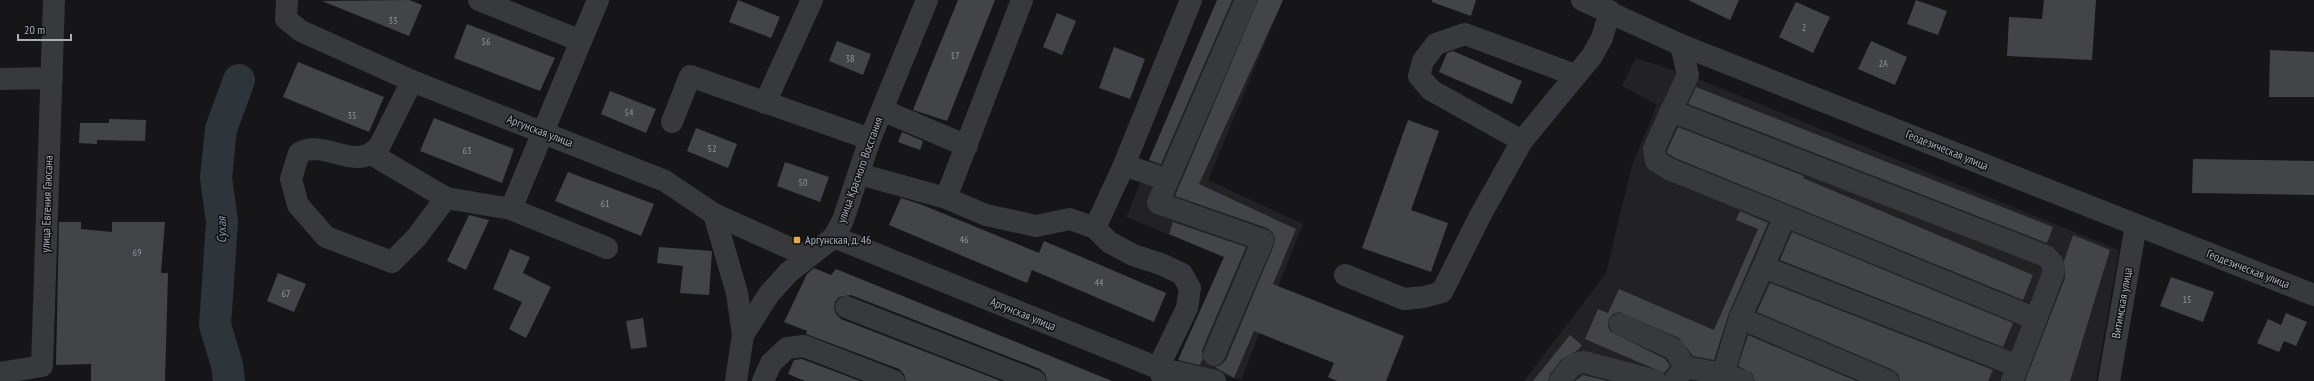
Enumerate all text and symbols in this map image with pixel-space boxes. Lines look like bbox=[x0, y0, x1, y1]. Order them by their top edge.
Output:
house number: 33 bbox=[389, 14, 398, 27]
scale bar bbox=[18, 16, 71, 42]
house number: 2 bbox=[1802, 21, 1806, 34]
text: 20 m bbox=[24, 22, 45, 37]
house number: 56 bbox=[482, 35, 491, 48]
house number: 17 bbox=[951, 49, 960, 62]
house number: 38 bbox=[846, 52, 855, 65]
house number: 2А bbox=[1878, 57, 1888, 70]
house number: 54 bbox=[625, 106, 634, 119]
house number: 35 bbox=[348, 109, 357, 122]
street label: Аргунская улица bbox=[505, 111, 576, 150]
street label: улица Красного Восстания bbox=[833, 114, 886, 225]
street label: Геодезическая улица bbox=[1904, 126, 1991, 173]
house number: 52 bbox=[708, 142, 717, 155]
house number: 63 bbox=[463, 144, 472, 157]
street label: улица Евгения Гаюсана bbox=[37, 155, 56, 253]
house number: 50 bbox=[799, 176, 808, 189]
house number: 61 bbox=[601, 197, 610, 210]
water label: Сухая bbox=[213, 216, 230, 243]
place label: Аргунская, д. 46 bbox=[805, 232, 871, 247]
house number: 46 bbox=[960, 233, 969, 246]
marker: Аргунская, д. 46 bbox=[792, 235, 802, 245]
house number: 69 bbox=[133, 246, 142, 259]
street label: Геодезическая улица bbox=[2204, 246, 2292, 291]
street label: Витимская улица bbox=[2108, 266, 2135, 340]
house number: 44 bbox=[1095, 276, 1104, 289]
house number: 67 bbox=[282, 287, 291, 300]
house number: 15 bbox=[2183, 293, 2192, 306]
street label: Аргунская улица bbox=[988, 294, 1058, 334]

